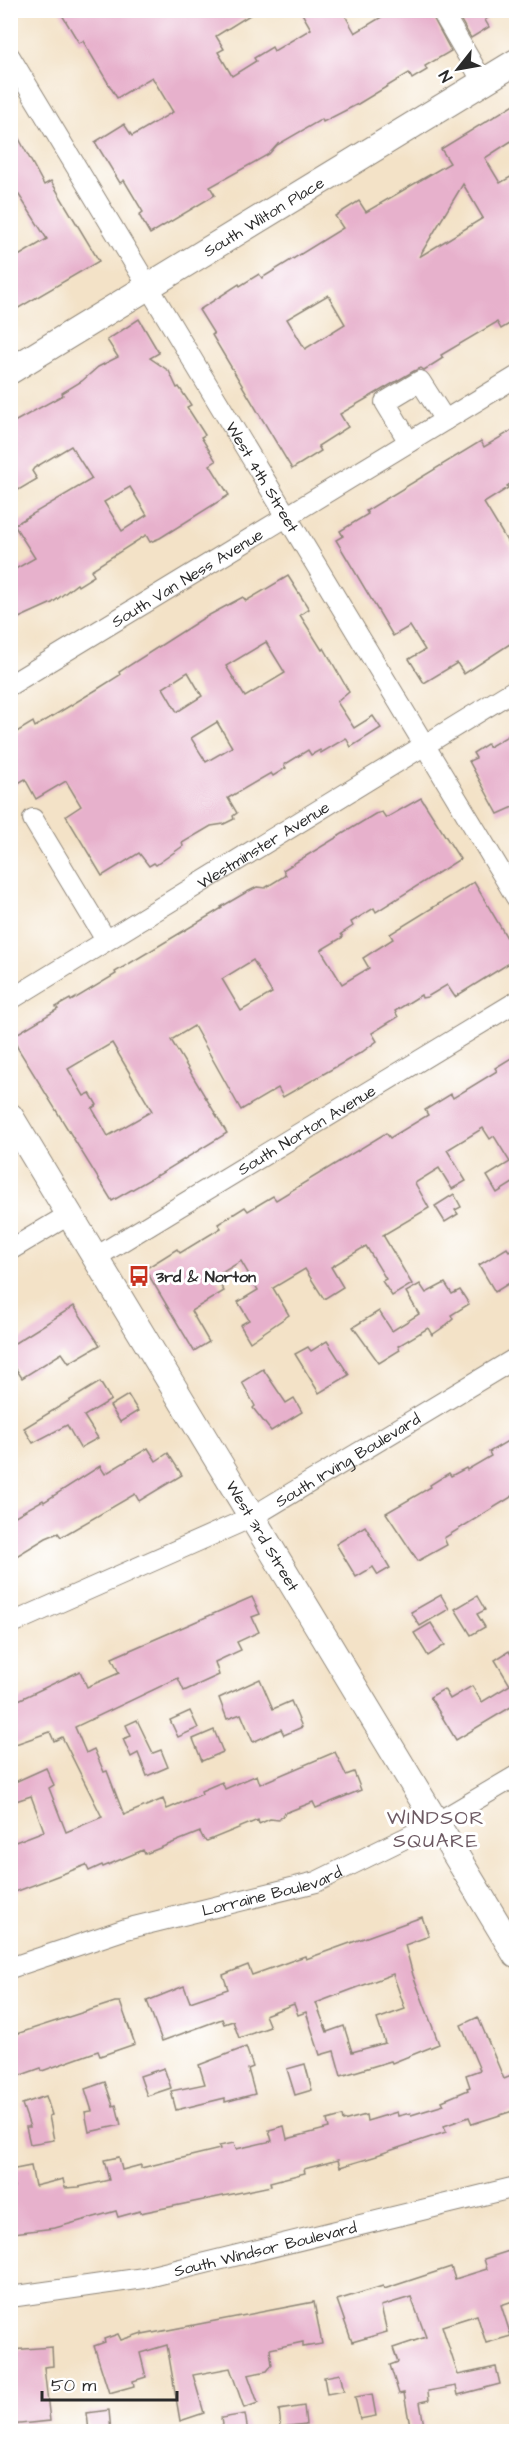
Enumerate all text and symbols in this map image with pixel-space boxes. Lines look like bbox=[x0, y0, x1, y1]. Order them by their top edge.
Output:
north arrow bbox=[428, 39, 488, 99]
text: N bbox=[434, 66, 458, 86]
street label: South Wilton Place bbox=[200, 172, 329, 262]
street label: West 4th Street bbox=[220, 418, 304, 537]
street label: South Van Ness Avenue bbox=[107, 523, 268, 633]
street label: Westminster Avenue bbox=[193, 796, 334, 894]
street label: South Norton Avenue bbox=[234, 1080, 380, 1181]
bus stop icon: 3rd & Norton bbox=[127, 1264, 151, 1288]
place label: 3rd & Norton bbox=[155, 1266, 256, 1288]
street label: South Irving Boulevard bbox=[271, 1408, 425, 1513]
street label: West 3rd Street bbox=[220, 1477, 304, 1596]
district label: WINDSOR SQUARE bbox=[387, 1804, 485, 1855]
street label: Lorraine Boulevard bbox=[200, 1861, 346, 1922]
street label: South Windsor Boulevard bbox=[172, 2216, 359, 2282]
scale bar bbox=[42, 2364, 177, 2402]
text: 50 m bbox=[51, 2373, 96, 2398]

